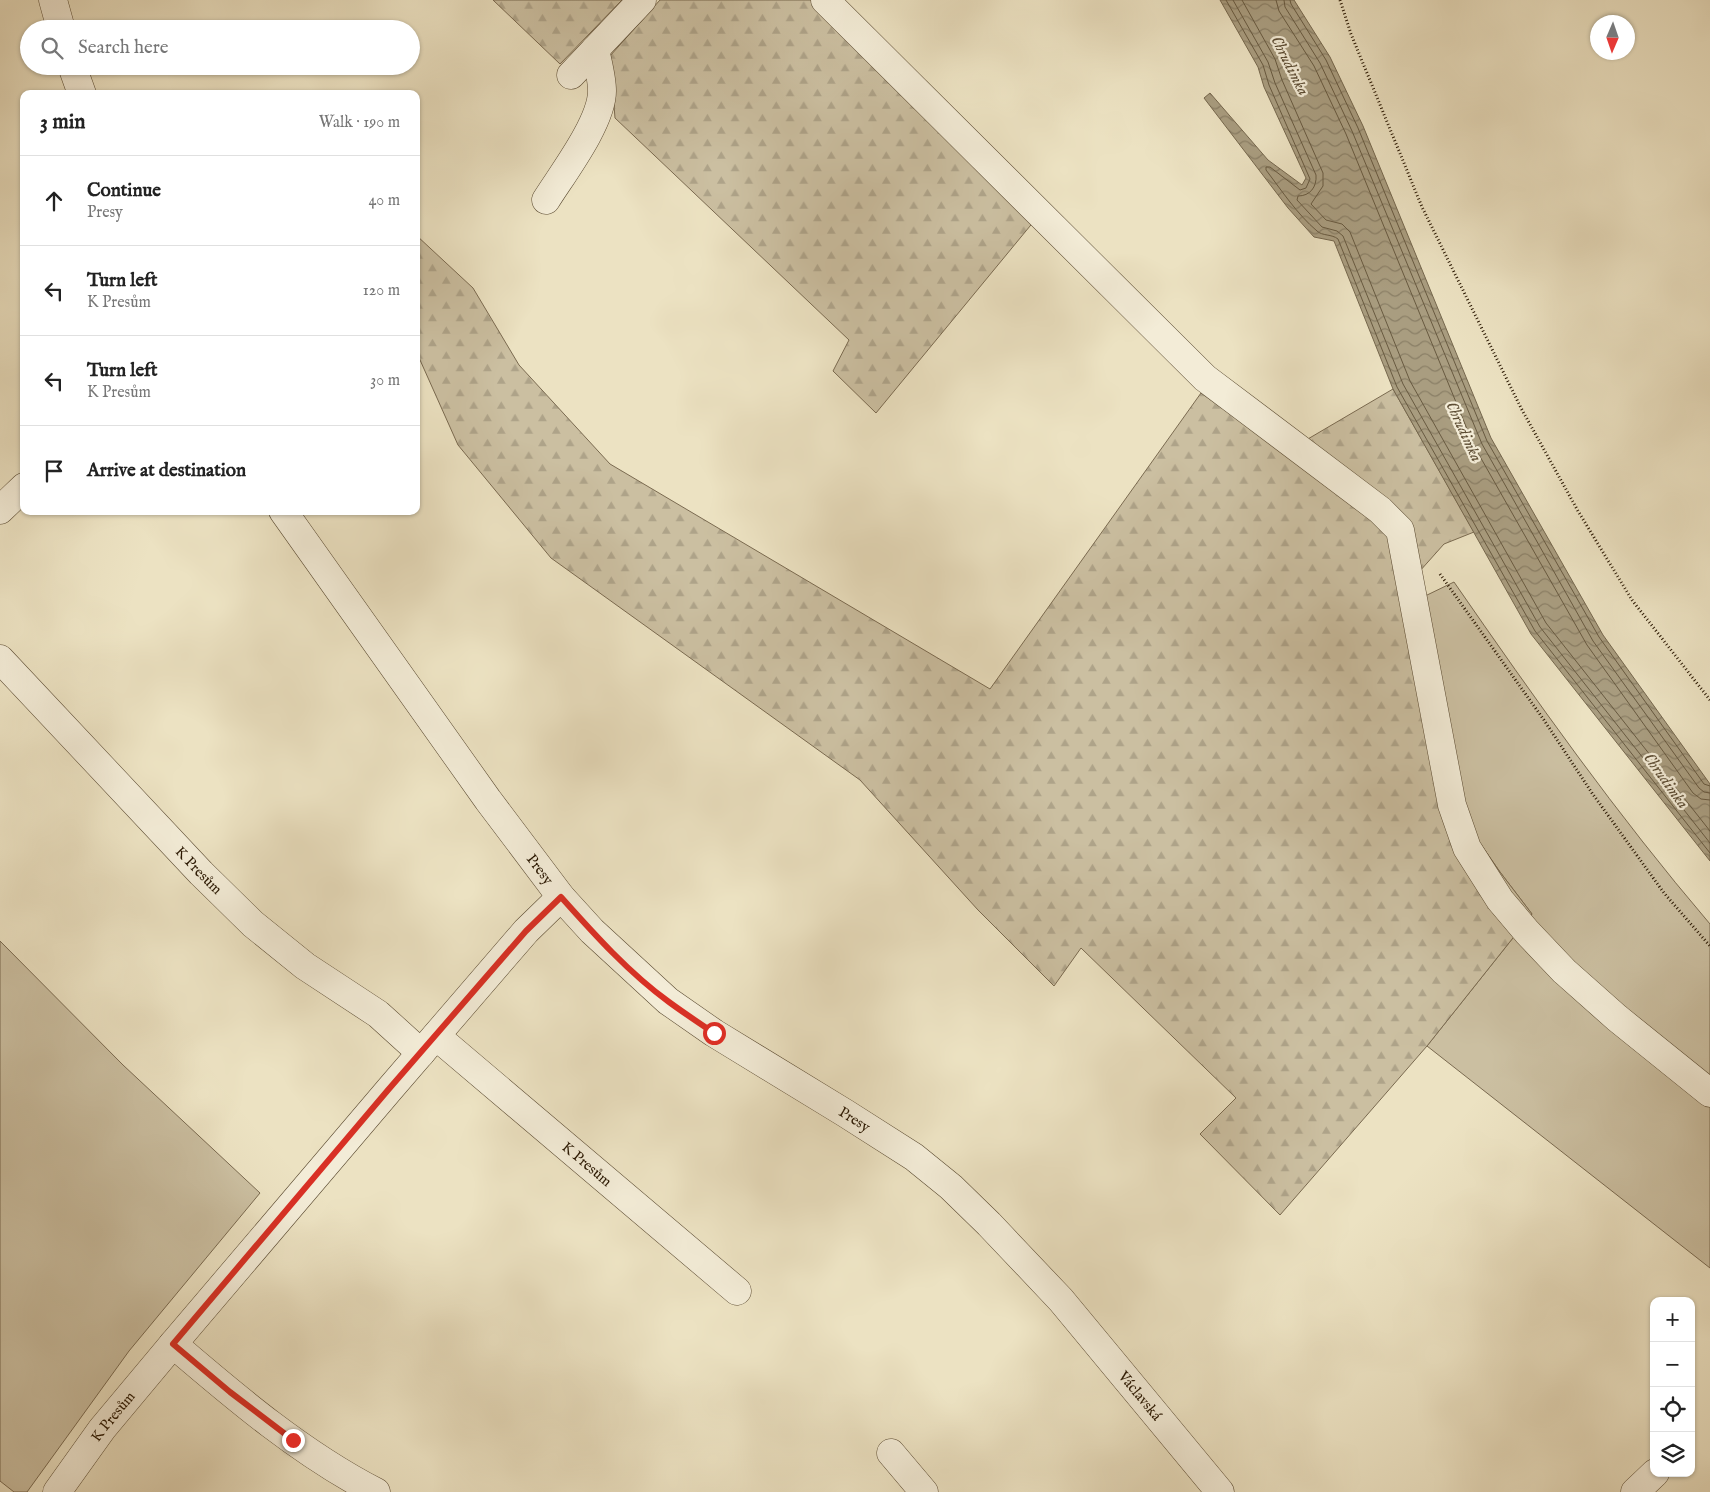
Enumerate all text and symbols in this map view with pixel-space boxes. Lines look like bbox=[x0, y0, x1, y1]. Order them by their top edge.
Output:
north arrow bbox=[1590, 15, 1635, 60]
search box bbox=[20, 20, 420, 75]
water label: Chrudimka bbox=[1266, 33, 1313, 99]
icon: search bbox=[38, 34, 66, 62]
text: Search here bbox=[78, 36, 169, 60]
text: 3 min bbox=[40, 109, 85, 136]
text: Walk · 190 m bbox=[319, 113, 400, 133]
text: Continue bbox=[87, 179, 161, 203]
icon: ahead bbox=[40, 187, 68, 215]
text: 40 m bbox=[368, 191, 400, 211]
text: Presy bbox=[87, 203, 123, 223]
text: Turn left bbox=[87, 269, 158, 293]
icon: left bbox=[40, 277, 68, 305]
text: 120 m bbox=[363, 281, 400, 301]
text: K Presům bbox=[87, 293, 151, 313]
text: Turn left bbox=[87, 359, 158, 383]
icon: left bbox=[40, 367, 68, 395]
text: 30 m bbox=[370, 371, 400, 391]
text: K Presům bbox=[87, 383, 151, 403]
water label: Chrudimka bbox=[1441, 399, 1486, 465]
icon: arrive bbox=[40, 457, 68, 485]
text: Arrive at destination bbox=[87, 459, 246, 483]
water label: Chrudimka bbox=[1638, 749, 1692, 813]
street label: K Presům bbox=[171, 842, 226, 899]
street label: Presy bbox=[522, 850, 558, 889]
route start bbox=[703, 1022, 726, 1045]
street label: Presy bbox=[835, 1102, 874, 1137]
street label: K Presům bbox=[558, 1138, 616, 1191]
map controls bbox=[1650, 1297, 1695, 1477]
button: + bbox=[1650, 1297, 1695, 1342]
button: − bbox=[1650, 1342, 1695, 1387]
street label: Václavská bbox=[1113, 1367, 1166, 1425]
street label: K Presům bbox=[87, 1387, 140, 1446]
button: locate bbox=[1650, 1387, 1695, 1432]
route end bbox=[282, 1429, 305, 1452]
button: layers bbox=[1650, 1432, 1695, 1477]

